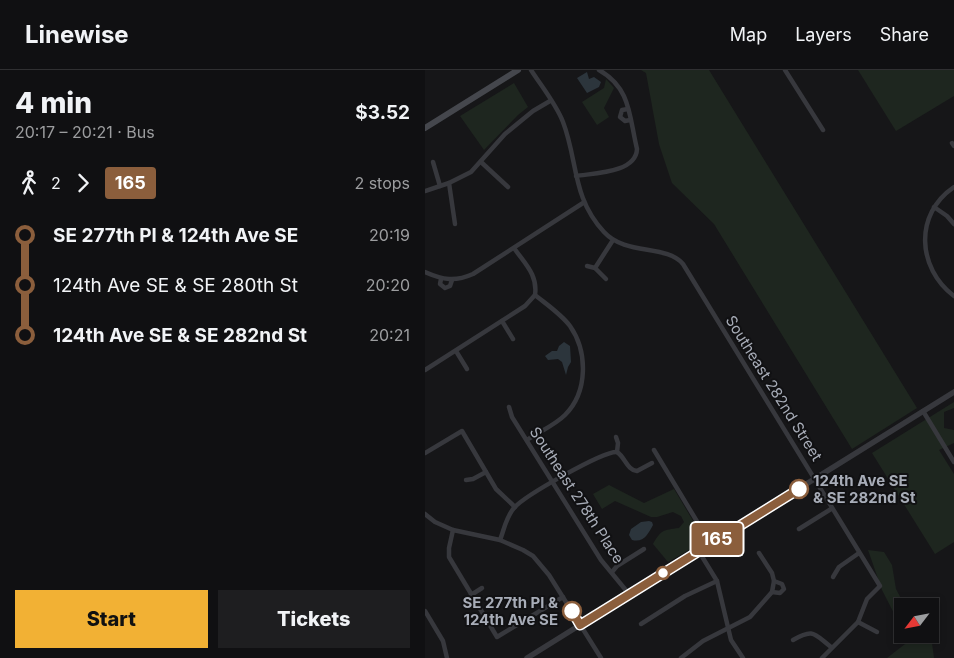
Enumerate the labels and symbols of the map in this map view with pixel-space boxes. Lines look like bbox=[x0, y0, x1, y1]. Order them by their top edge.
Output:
street label: Southeast 282nd Street bbox=[721, 312, 827, 464]
street label: Southeast 278th Place bbox=[526, 423, 628, 567]
place label: 124th Ave SE & SE 282nd St bbox=[813, 471, 916, 507]
marker: 124th Ave SE & SE 282nd St bbox=[789, 479, 809, 499]
line badge: 165 bbox=[688, 523, 746, 555]
unlabelled marker bbox=[656, 566, 670, 580]
place label: SE 277th Pl & 124th Ave SE bbox=[462, 593, 558, 629]
north arrow bbox=[894, 598, 939, 642]
marker: SE 277th Pl & 124th Ave SE bbox=[562, 601, 582, 621]

